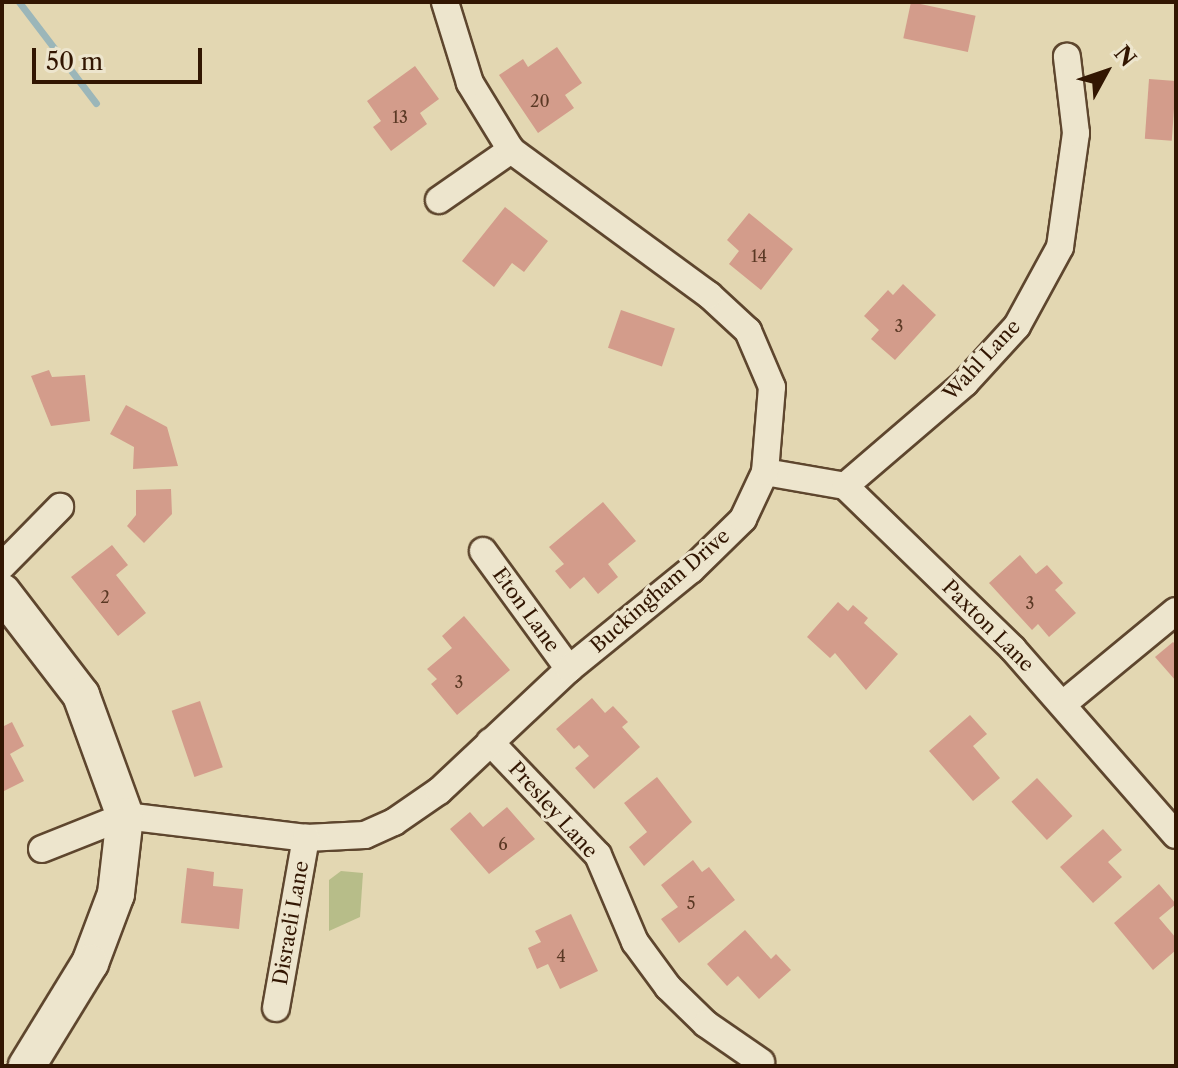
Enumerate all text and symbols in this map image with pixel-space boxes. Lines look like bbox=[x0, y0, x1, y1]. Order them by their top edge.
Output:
scale bar bbox=[36, 32, 206, 82]
north arrow bbox=[1066, 32, 1146, 112]
text: N bbox=[1108, 40, 1141, 72]
text: 50 m bbox=[46, 47, 103, 76]
house number: 20 bbox=[530, 91, 550, 111]
house number: 13 bbox=[392, 107, 408, 127]
house number: 14 bbox=[751, 246, 767, 266]
street label: Wahl Lane bbox=[938, 315, 1026, 405]
house number: 3 bbox=[895, 316, 903, 336]
street label: Buckingham Drive bbox=[586, 524, 734, 658]
street label: Eton Lane bbox=[487, 563, 565, 657]
street label: Paxton Lane bbox=[937, 575, 1039, 677]
house number: 2 bbox=[100, 587, 110, 607]
house number: 3 bbox=[1026, 593, 1034, 613]
house number: 3 bbox=[455, 672, 463, 692]
street label: Presley Lane bbox=[503, 757, 603, 863]
house number: 6 bbox=[498, 834, 508, 854]
street label: Disraeli Lane bbox=[268, 859, 314, 987]
house number: 5 bbox=[687, 893, 695, 913]
house number: 4 bbox=[556, 946, 566, 966]

